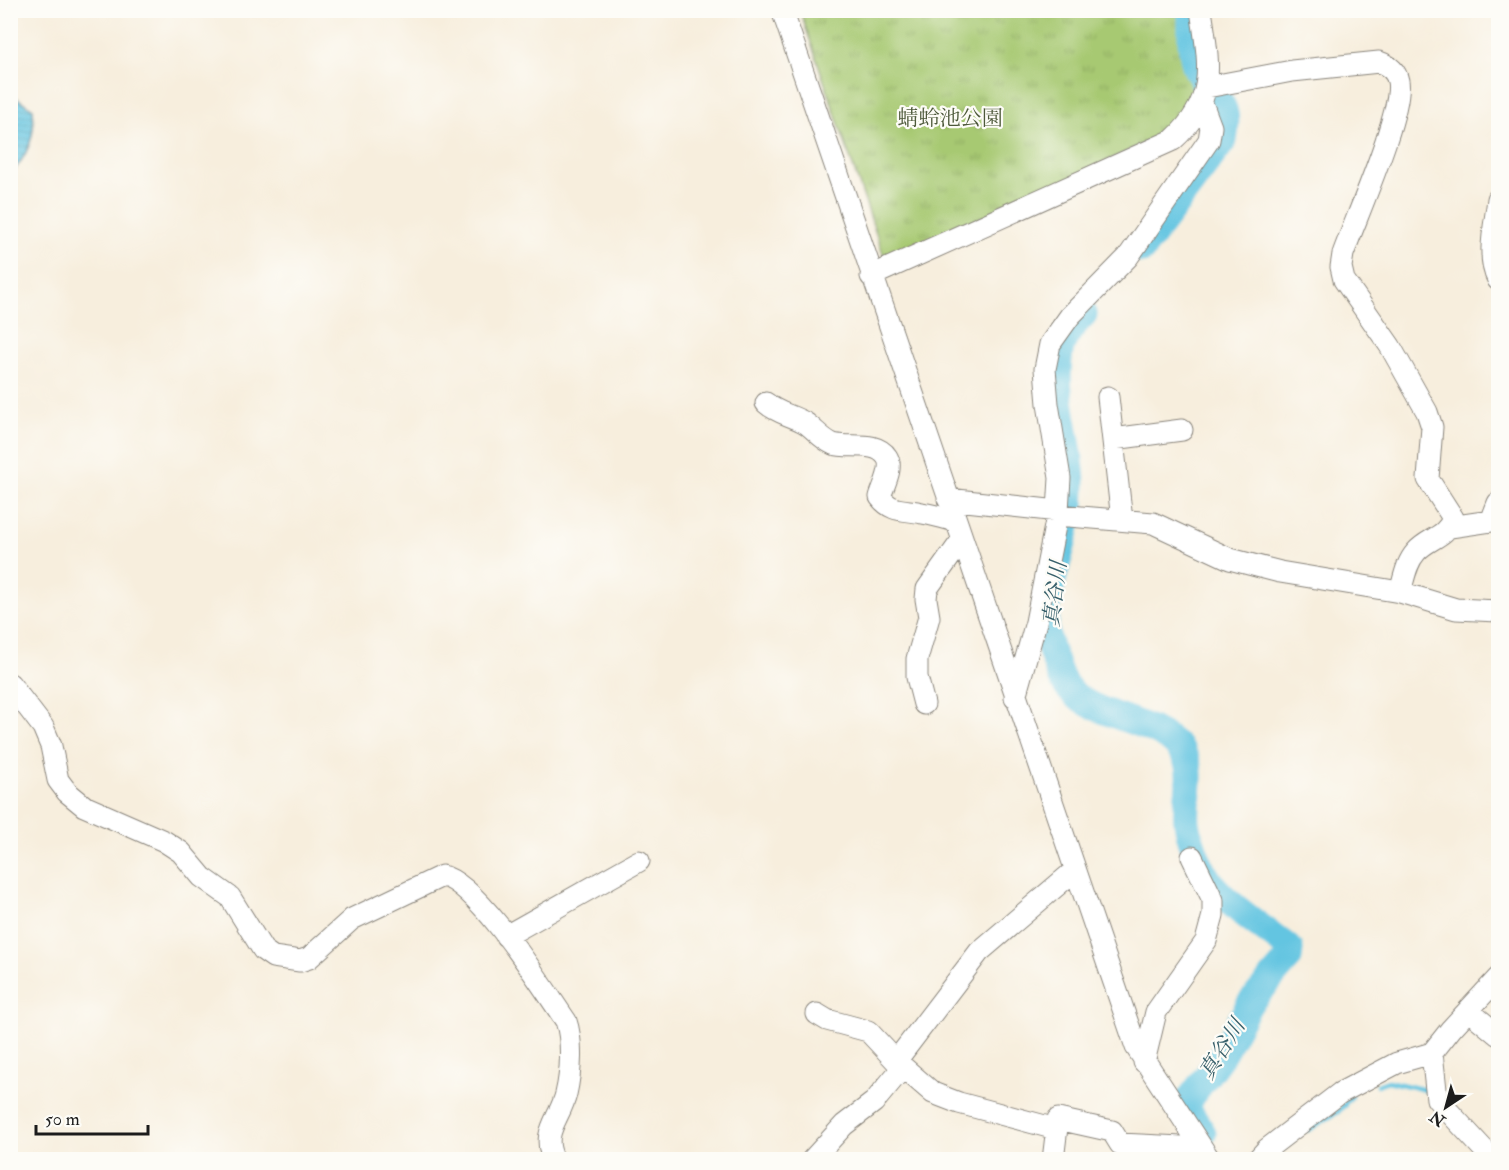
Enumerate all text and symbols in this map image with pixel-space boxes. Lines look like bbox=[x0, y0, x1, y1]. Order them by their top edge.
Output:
park label: 蜻蛉池公園 bbox=[898, 105, 1003, 132]
water label: 真谷川 bbox=[1037, 558, 1073, 628]
water label: 真谷川 bbox=[1193, 1012, 1252, 1084]
north arrow bbox=[1416, 1077, 1476, 1137]
scale bar bbox=[36, 1098, 148, 1136]
text: N bbox=[1426, 1106, 1450, 1131]
text: 50 m bbox=[45, 1108, 80, 1131]

